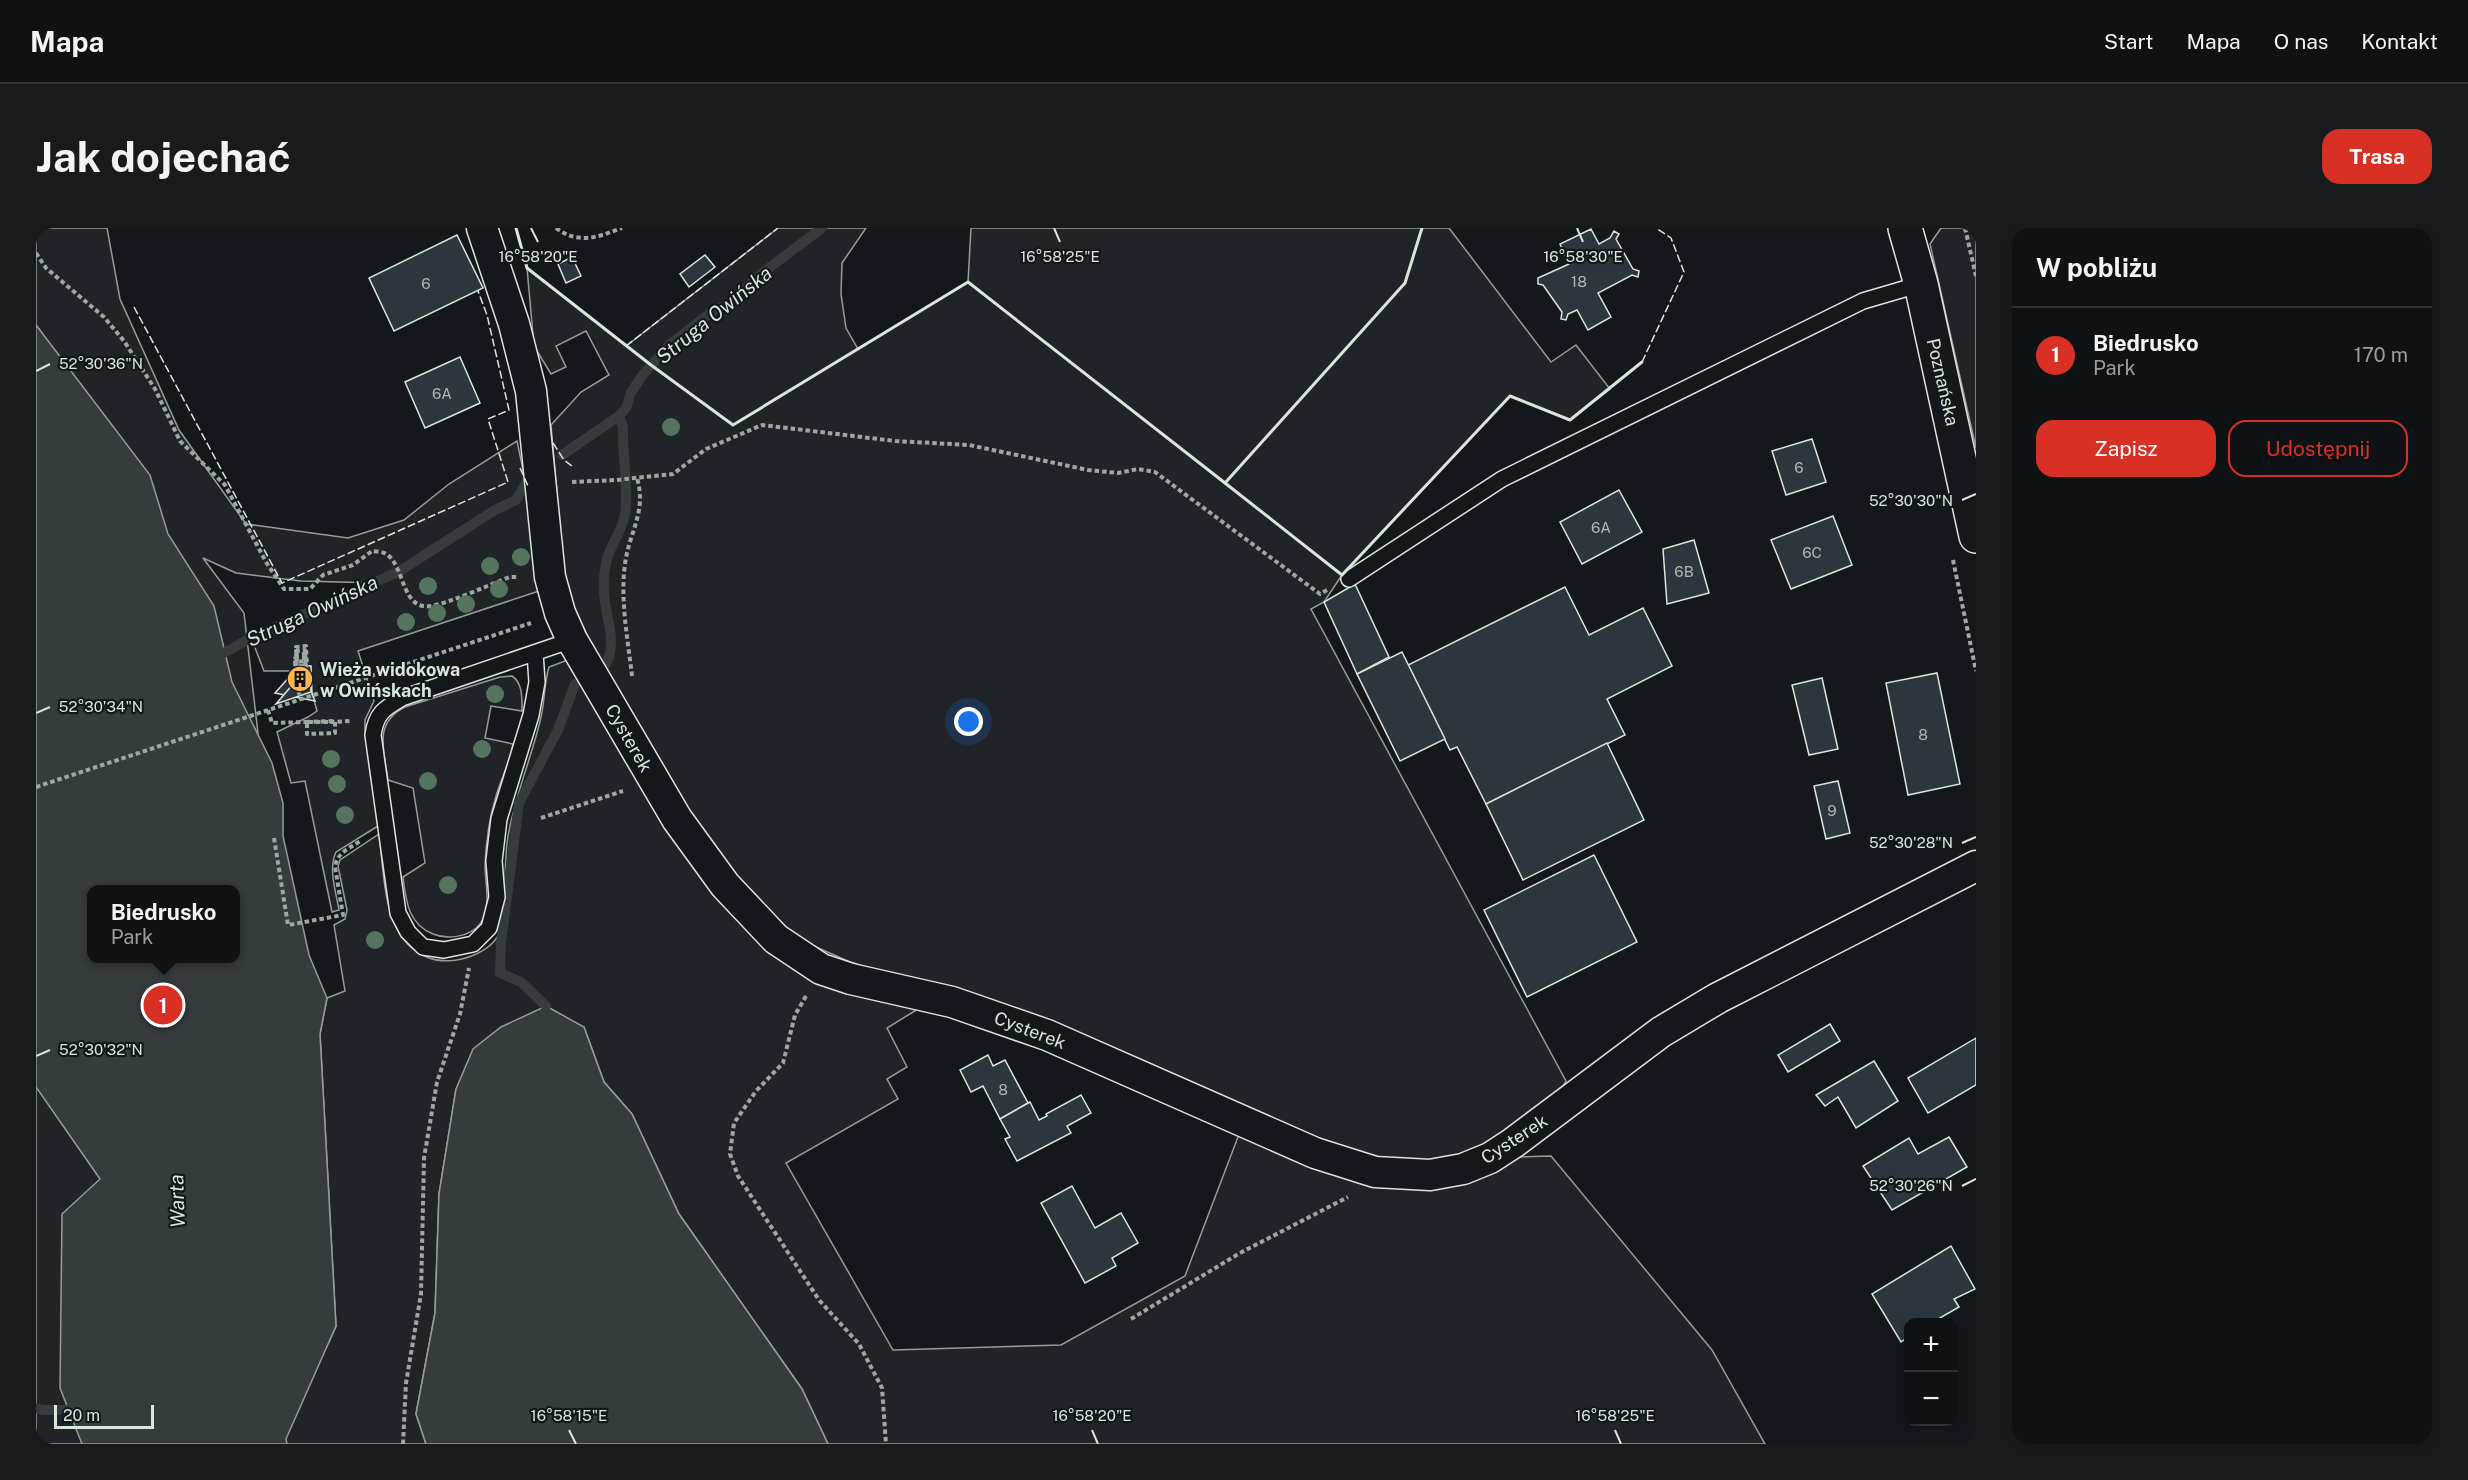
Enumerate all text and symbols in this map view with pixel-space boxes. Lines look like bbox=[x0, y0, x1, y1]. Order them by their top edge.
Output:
text: Mapa bbox=[30, 25, 104, 58]
text: Start bbox=[2104, 29, 2154, 54]
text: Mapa bbox=[2187, 29, 2241, 54]
text: O nas bbox=[2274, 29, 2328, 54]
text: Kontakt bbox=[2361, 29, 2438, 54]
button: Trasa bbox=[2322, 129, 2432, 184]
text: Jak dojechać bbox=[36, 132, 291, 181]
text: 16°58'20"E bbox=[498, 248, 578, 265]
text: 16°58'25"E bbox=[1020, 248, 1100, 265]
text: 16°58'30"E bbox=[1543, 248, 1623, 265]
text: W pobliżu bbox=[2036, 252, 2157, 283]
water label: Struga Owińska bbox=[651, 261, 777, 369]
house number: 18 bbox=[1571, 273, 1587, 290]
house number: 6 bbox=[421, 275, 431, 292]
text: Biedrusko bbox=[2093, 330, 2199, 356]
street label: Poznańska bbox=[1923, 336, 1963, 428]
text: 1 bbox=[2051, 343, 2060, 367]
text: 170 m bbox=[2354, 343, 2408, 367]
text: 52°30'36"N bbox=[59, 355, 143, 372]
text: Park bbox=[2093, 356, 2136, 380]
house number: 6A bbox=[432, 385, 452, 402]
button: Zapisz bbox=[2036, 420, 2216, 477]
button: Udostępnij bbox=[2228, 420, 2408, 477]
house number: 6 bbox=[1794, 459, 1804, 476]
text: 52°30'30"N bbox=[1869, 492, 1953, 509]
house number: 6A bbox=[1591, 519, 1611, 536]
house number: 6C bbox=[1802, 544, 1822, 561]
house number: 6B bbox=[1674, 563, 1694, 580]
water label: Struga Owińska bbox=[243, 570, 381, 652]
place label: Wieża widokowa w Owińskach bbox=[320, 659, 460, 701]
building icon: Wieża widokowa w Owińskach bbox=[285, 664, 315, 694]
text: 52°30'34"N bbox=[59, 698, 143, 715]
street label: Cysterek bbox=[601, 700, 657, 776]
your location bbox=[954, 707, 983, 736]
house number: 8 bbox=[1918, 726, 1928, 743]
house number: 9 bbox=[1827, 802, 1837, 819]
text: 52°30'28"N bbox=[1869, 834, 1953, 851]
popup bbox=[87, 885, 240, 963]
text: Biedrusko bbox=[111, 899, 216, 925]
text: Park bbox=[111, 925, 153, 949]
pin: 1 bbox=[144, 982, 182, 1028]
street label: Cysterek bbox=[991, 1007, 1069, 1053]
text: 52°30'32"N bbox=[59, 1041, 143, 1058]
house number: 8 bbox=[998, 1081, 1008, 1098]
street label: Cysterek bbox=[1477, 1110, 1551, 1168]
water label: Warta bbox=[164, 1174, 190, 1228]
text: 52°30'26"N bbox=[1869, 1177, 1953, 1194]
map controls bbox=[1904, 1318, 1958, 1426]
button: + bbox=[1904, 1318, 1958, 1372]
button: − bbox=[1904, 1372, 1958, 1426]
scale bar bbox=[54, 1402, 154, 1430]
text: 20 m bbox=[63, 1406, 100, 1425]
text: 16°58'15"E bbox=[531, 1407, 607, 1424]
text: 16°58'20"E bbox=[1052, 1407, 1132, 1424]
text: 16°58'25"E bbox=[1575, 1407, 1655, 1424]

